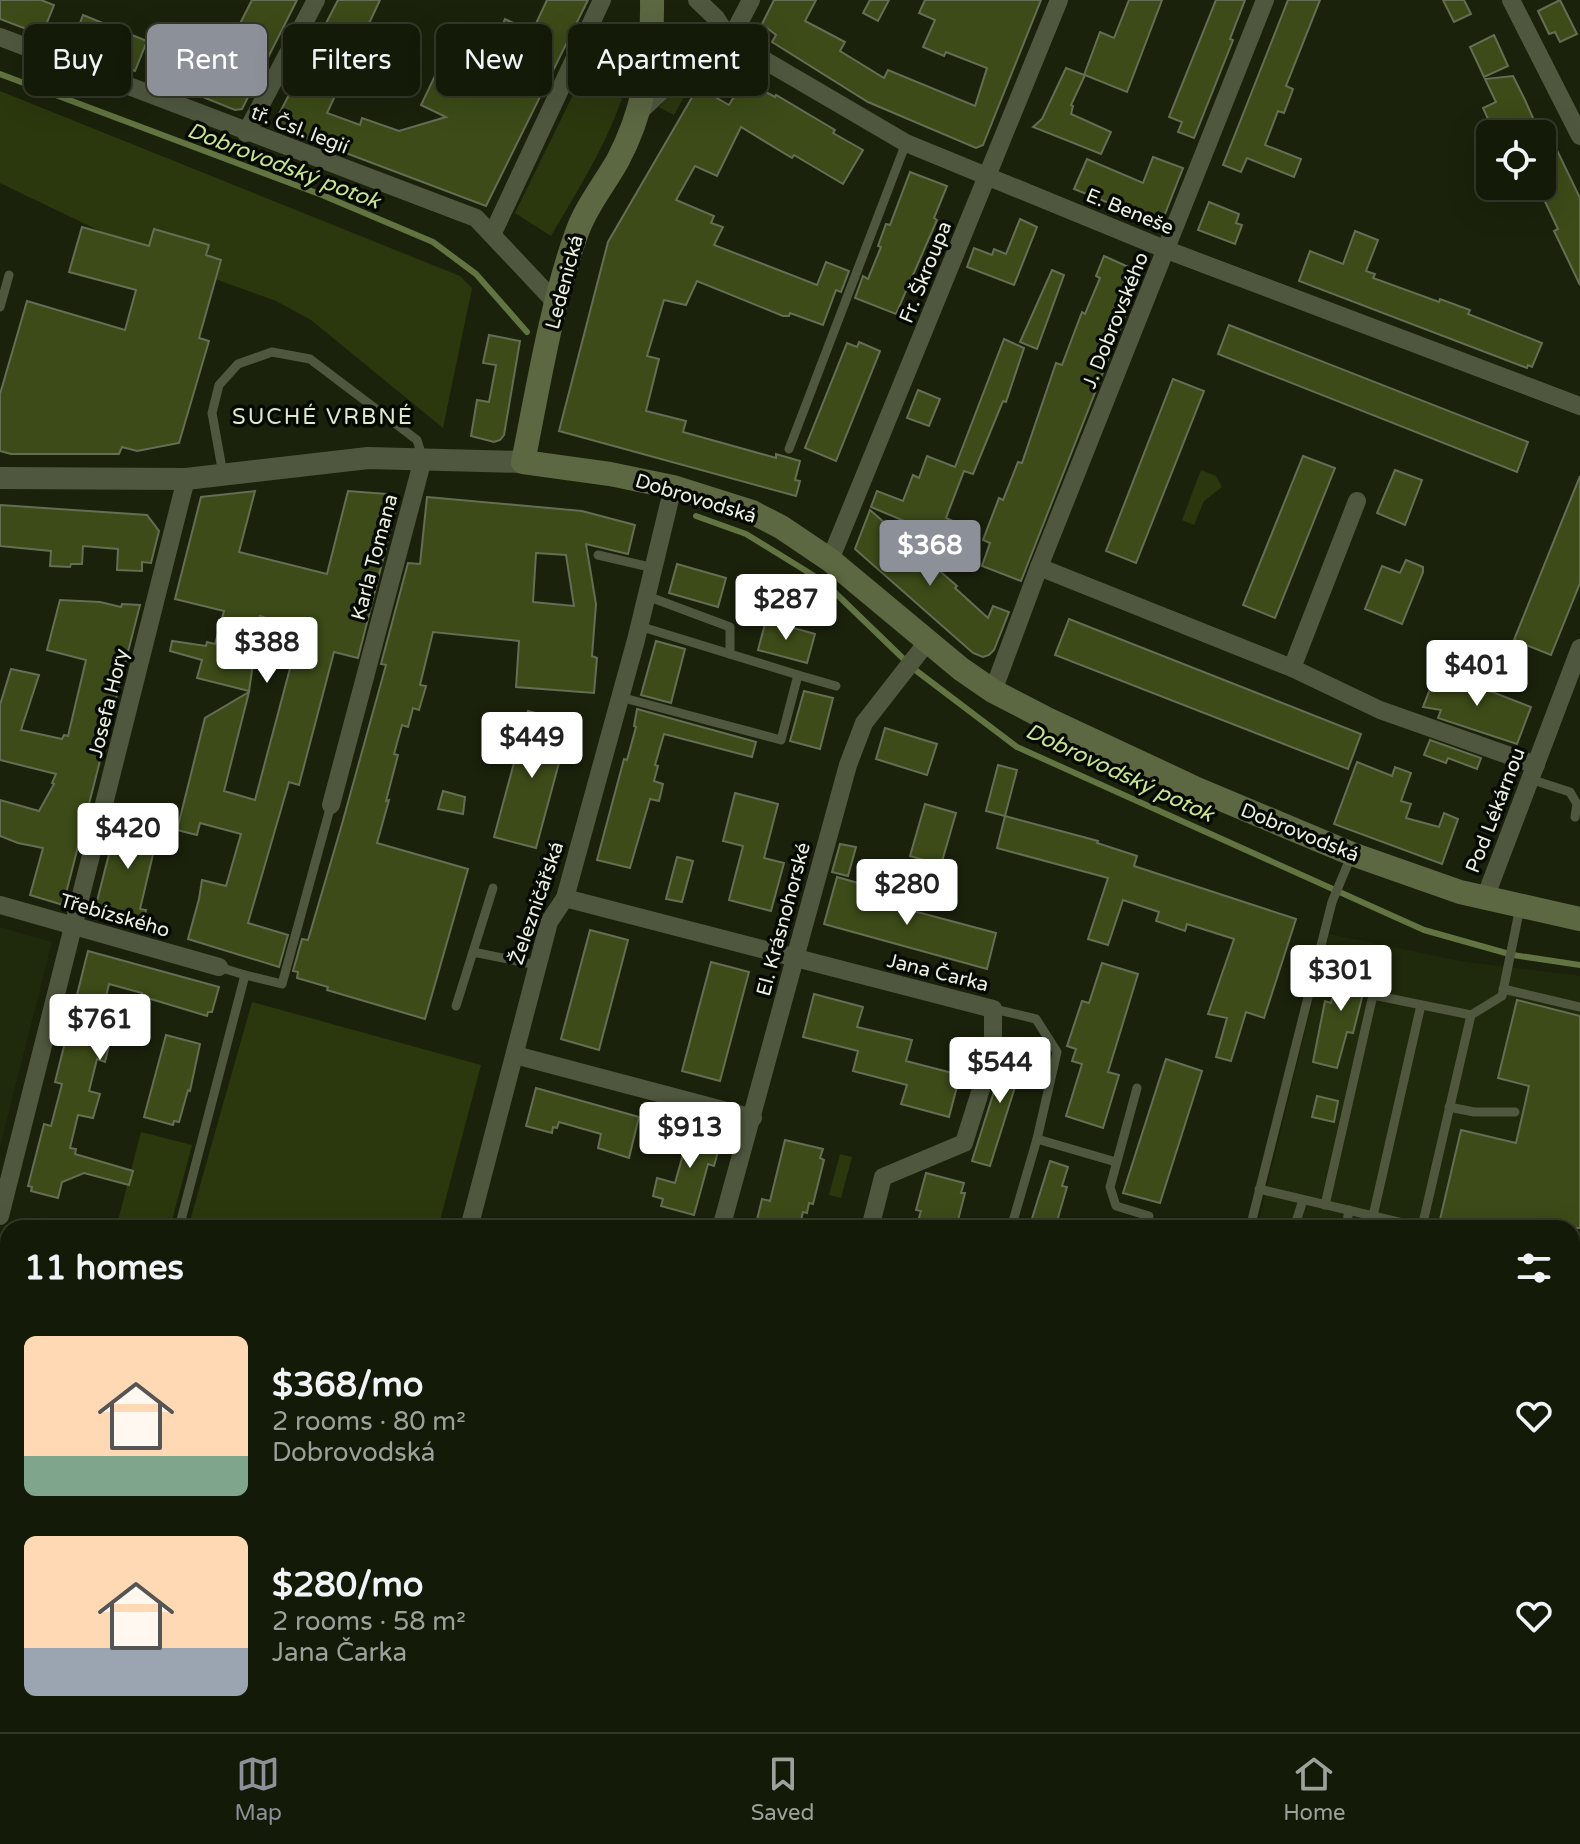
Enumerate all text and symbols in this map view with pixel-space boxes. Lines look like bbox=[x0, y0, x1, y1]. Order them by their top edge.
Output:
chip: Buy bbox=[24, 24, 131, 96]
chip: Rent bbox=[147, 24, 267, 96]
chip: Filters bbox=[283, 24, 420, 96]
chip: New bbox=[436, 24, 552, 96]
chip: Apartment bbox=[568, 24, 768, 96]
street label: tř. Čsl. legií bbox=[247, 99, 352, 160]
water label: Dobrovodský potok bbox=[184, 117, 386, 215]
map controls bbox=[1476, 120, 1556, 200]
button: locate bbox=[1476, 120, 1556, 200]
street label: E. Beneše bbox=[1082, 183, 1177, 240]
street label: Fr. Škroupa bbox=[894, 218, 957, 327]
street label: Ledenická bbox=[541, 233, 589, 332]
street label: J. Dobrovského bbox=[1078, 249, 1154, 392]
district label: SUCHÉ VRBNÉ bbox=[232, 403, 414, 430]
street label: Dobrovodská bbox=[632, 469, 759, 529]
street label: Karla Tomana bbox=[347, 491, 403, 623]
pin: $368 bbox=[883, 520, 977, 588]
text: $368 bbox=[897, 530, 963, 561]
pin: $287 bbox=[739, 574, 833, 642]
text: $287 bbox=[753, 584, 819, 615]
pin: $388 bbox=[220, 617, 314, 685]
text: $388 bbox=[234, 627, 300, 658]
pin: $401 bbox=[1430, 640, 1524, 708]
street label: Josefa Hory bbox=[84, 646, 134, 760]
text: $401 bbox=[1444, 650, 1510, 681]
pin: $449 bbox=[485, 712, 579, 780]
water label: Dobrovodský potok bbox=[1021, 718, 1219, 829]
text: $449 bbox=[499, 722, 565, 753]
street label: Pod Lékárnou bbox=[1461, 744, 1531, 876]
street label: Dobrovodská bbox=[1237, 798, 1362, 868]
pin: $420 bbox=[81, 803, 175, 871]
text: $420 bbox=[95, 813, 161, 844]
street label: Železničářská bbox=[504, 838, 569, 968]
street label: El. Krásnohorské bbox=[752, 840, 816, 999]
pin: $280 bbox=[860, 859, 954, 927]
text: $280 bbox=[874, 869, 940, 900]
street label: Třebízského bbox=[57, 889, 172, 943]
pin: $301 bbox=[1294, 945, 1388, 1013]
street label: Jana Čarka bbox=[884, 948, 991, 997]
text: $301 bbox=[1308, 955, 1374, 986]
pin: $761 bbox=[53, 994, 147, 1062]
text: $761 bbox=[67, 1004, 133, 1035]
pin: $544 bbox=[953, 1037, 1047, 1105]
text: $544 bbox=[967, 1047, 1033, 1078]
pin: $913 bbox=[643, 1102, 737, 1170]
text: $913 bbox=[657, 1112, 723, 1143]
icon: filters bbox=[1512, 1246, 1556, 1290]
text: 11 homes bbox=[24, 1248, 184, 1289]
text: $368/mo bbox=[272, 1365, 423, 1406]
icon: home bbox=[88, 1368, 184, 1464]
icon: heart bbox=[1512, 1394, 1556, 1438]
text: 2 rooms · 80 m² bbox=[272, 1406, 466, 1437]
text: Dobrovodská bbox=[272, 1437, 435, 1468]
text: $280/mo bbox=[272, 1565, 423, 1606]
icon: home bbox=[88, 1568, 184, 1664]
icon: heart bbox=[1512, 1594, 1556, 1638]
text: 2 rooms · 58 m² bbox=[272, 1606, 466, 1637]
text: Jana Čarka bbox=[272, 1637, 407, 1668]
tab: Map bbox=[234, 1752, 282, 1826]
tab: Saved bbox=[751, 1752, 814, 1826]
tab: Home bbox=[1283, 1752, 1346, 1826]

